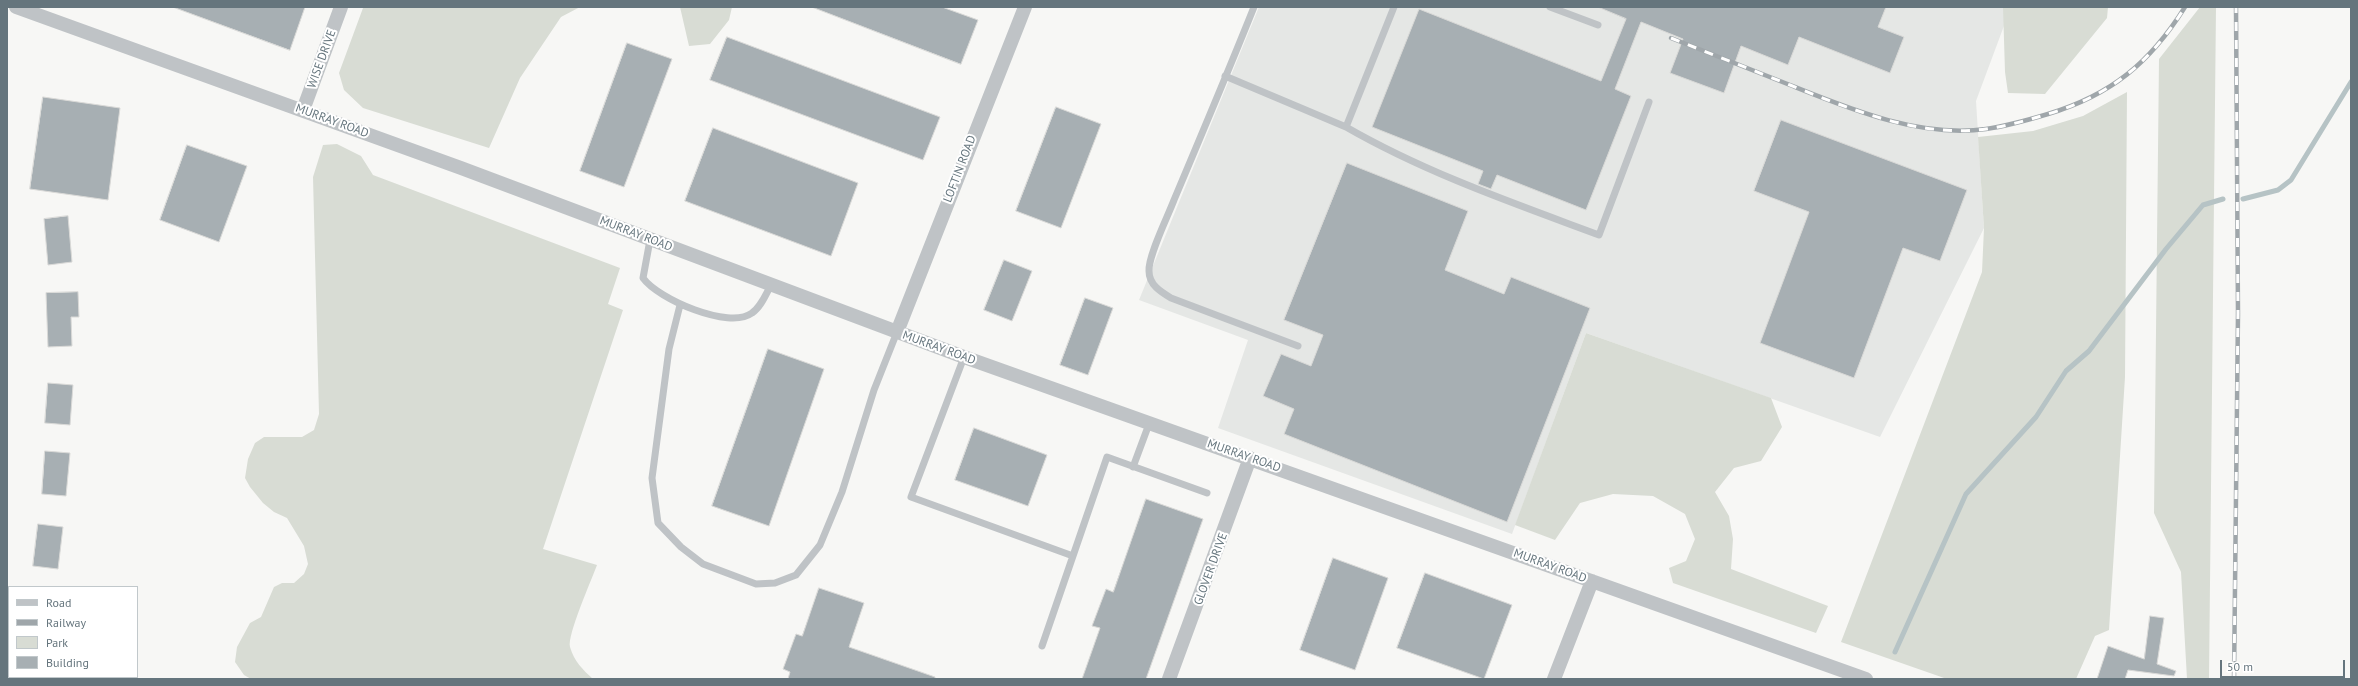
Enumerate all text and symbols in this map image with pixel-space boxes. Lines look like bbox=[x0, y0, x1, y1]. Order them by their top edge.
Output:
street label: WISE DRIVE bbox=[305, 28, 339, 90]
street label: MURRAY ROAD bbox=[293, 101, 371, 141]
street label: LOFTIN ROAD bbox=[941, 133, 979, 205]
street label: MURRAY ROAD bbox=[598, 214, 674, 254]
street label: MURRAY ROAD bbox=[900, 328, 978, 368]
street label: MURRAY ROAD bbox=[1205, 437, 1283, 475]
street label: GLOVER DRIVE bbox=[1191, 531, 1231, 607]
street label: MURRAY ROAD bbox=[1511, 546, 1589, 586]
legend bbox=[8, 586, 138, 678]
text: Road bbox=[46, 595, 71, 610]
text: Railway bbox=[46, 615, 86, 630]
text: Park bbox=[46, 635, 68, 650]
scale bar bbox=[2222, 652, 2347, 678]
text: Building bbox=[46, 655, 89, 670]
text: 50 m bbox=[2227, 659, 2253, 674]

